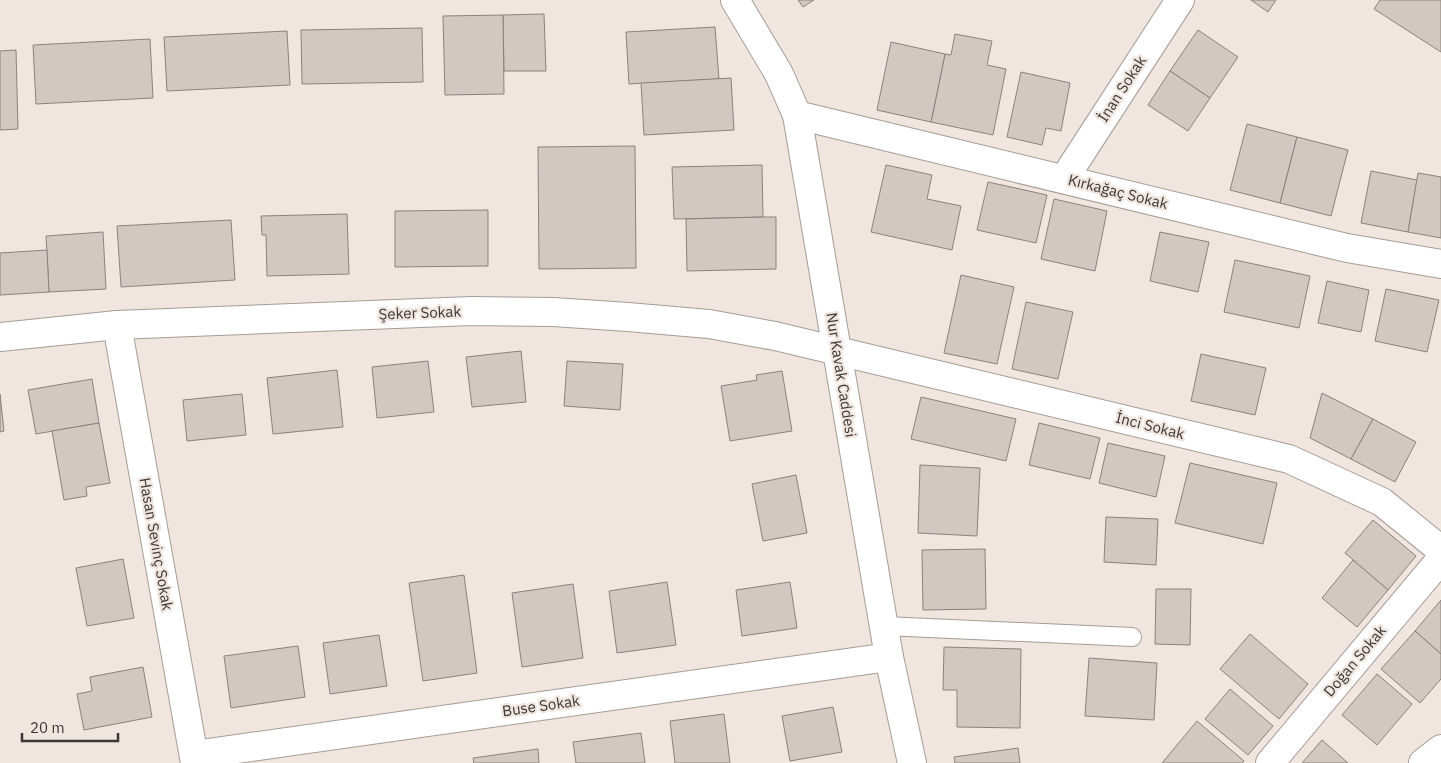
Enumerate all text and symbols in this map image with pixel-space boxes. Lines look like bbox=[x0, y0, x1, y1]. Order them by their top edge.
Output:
street label: İnan Sokak bbox=[1093, 52, 1150, 126]
street label: Kırkağaç Sokak bbox=[1066, 170, 1170, 213]
street label: Şeker Sokak bbox=[378, 302, 462, 323]
street label: Nur Kavak Caddesi bbox=[822, 311, 861, 439]
street label: İnci Sokak bbox=[1114, 408, 1187, 443]
street label: Hasan Sevinç Sokak bbox=[135, 476, 178, 612]
street label: Doğan Sokak bbox=[1319, 621, 1390, 700]
street label: Buse Sokak bbox=[501, 691, 581, 720]
scale bar bbox=[22, 710, 119, 742]
text: 20 m bbox=[30, 718, 65, 737]

